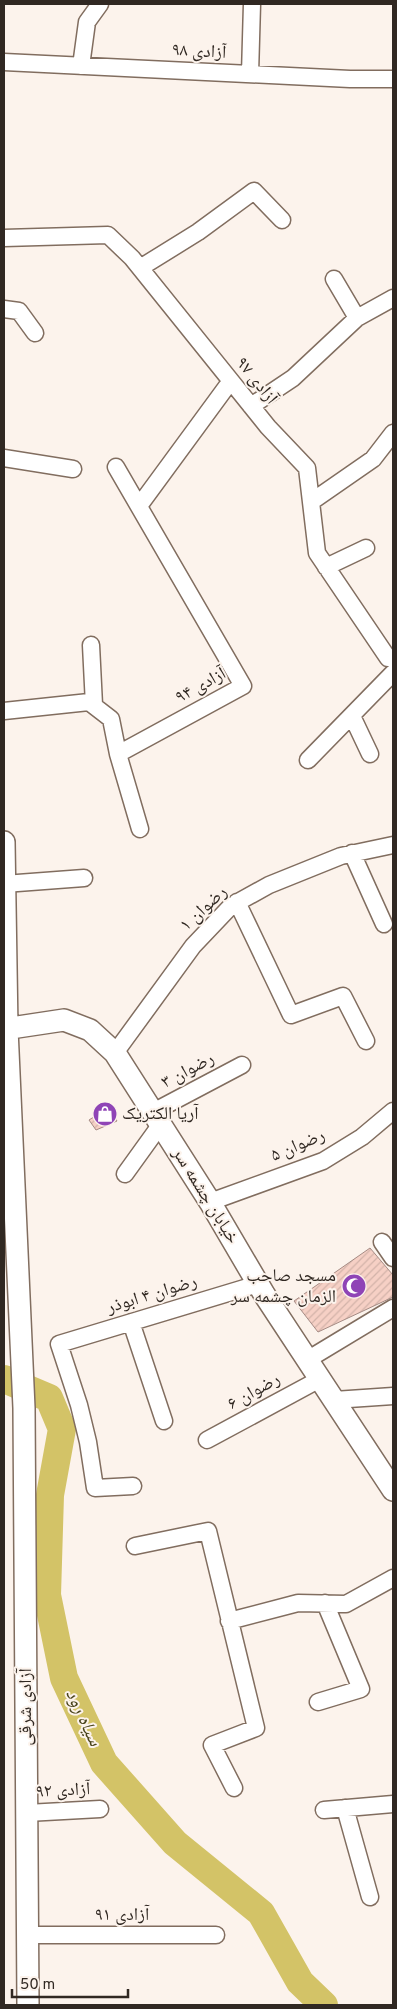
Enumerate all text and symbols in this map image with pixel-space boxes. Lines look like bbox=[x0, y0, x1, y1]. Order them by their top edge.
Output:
street label: آزادی ۹۸ bbox=[171, 39, 227, 65]
street label: آزادی ۹۷ bbox=[230, 353, 282, 410]
street label: آزادی ۹۴ bbox=[172, 663, 231, 709]
street label: رضوان ۱ bbox=[175, 881, 233, 937]
street label: رضوان ۳ bbox=[158, 1048, 218, 1094]
shop icon: آریا الکتریک bbox=[92, 1101, 118, 1127]
place label: آریا الکتریک bbox=[122, 1103, 199, 1126]
street label: رضوان ۵ bbox=[267, 1124, 329, 1168]
street label: خیابان چشمه سر bbox=[166, 1143, 244, 1248]
place label: مسجد صاحب الزمان چشمه سر bbox=[230, 1265, 336, 1309]
street label: رضوان ۴ ابوذر bbox=[103, 1270, 200, 1320]
mosque icon: مسجد صاحب الزمان چشمه سر bbox=[341, 1273, 367, 1299]
street label: رضوان ۶ bbox=[224, 1368, 284, 1416]
street label: آزادی شرقی bbox=[15, 1668, 38, 1746]
water label: سیاه رود bbox=[59, 1686, 107, 1751]
street label: آزادی ۹۲ bbox=[35, 1778, 91, 1804]
street label: آزادی ۹۱ bbox=[95, 1904, 150, 1927]
scale bar bbox=[12, 1966, 129, 1998]
text: 50 m bbox=[20, 1976, 55, 1995]

